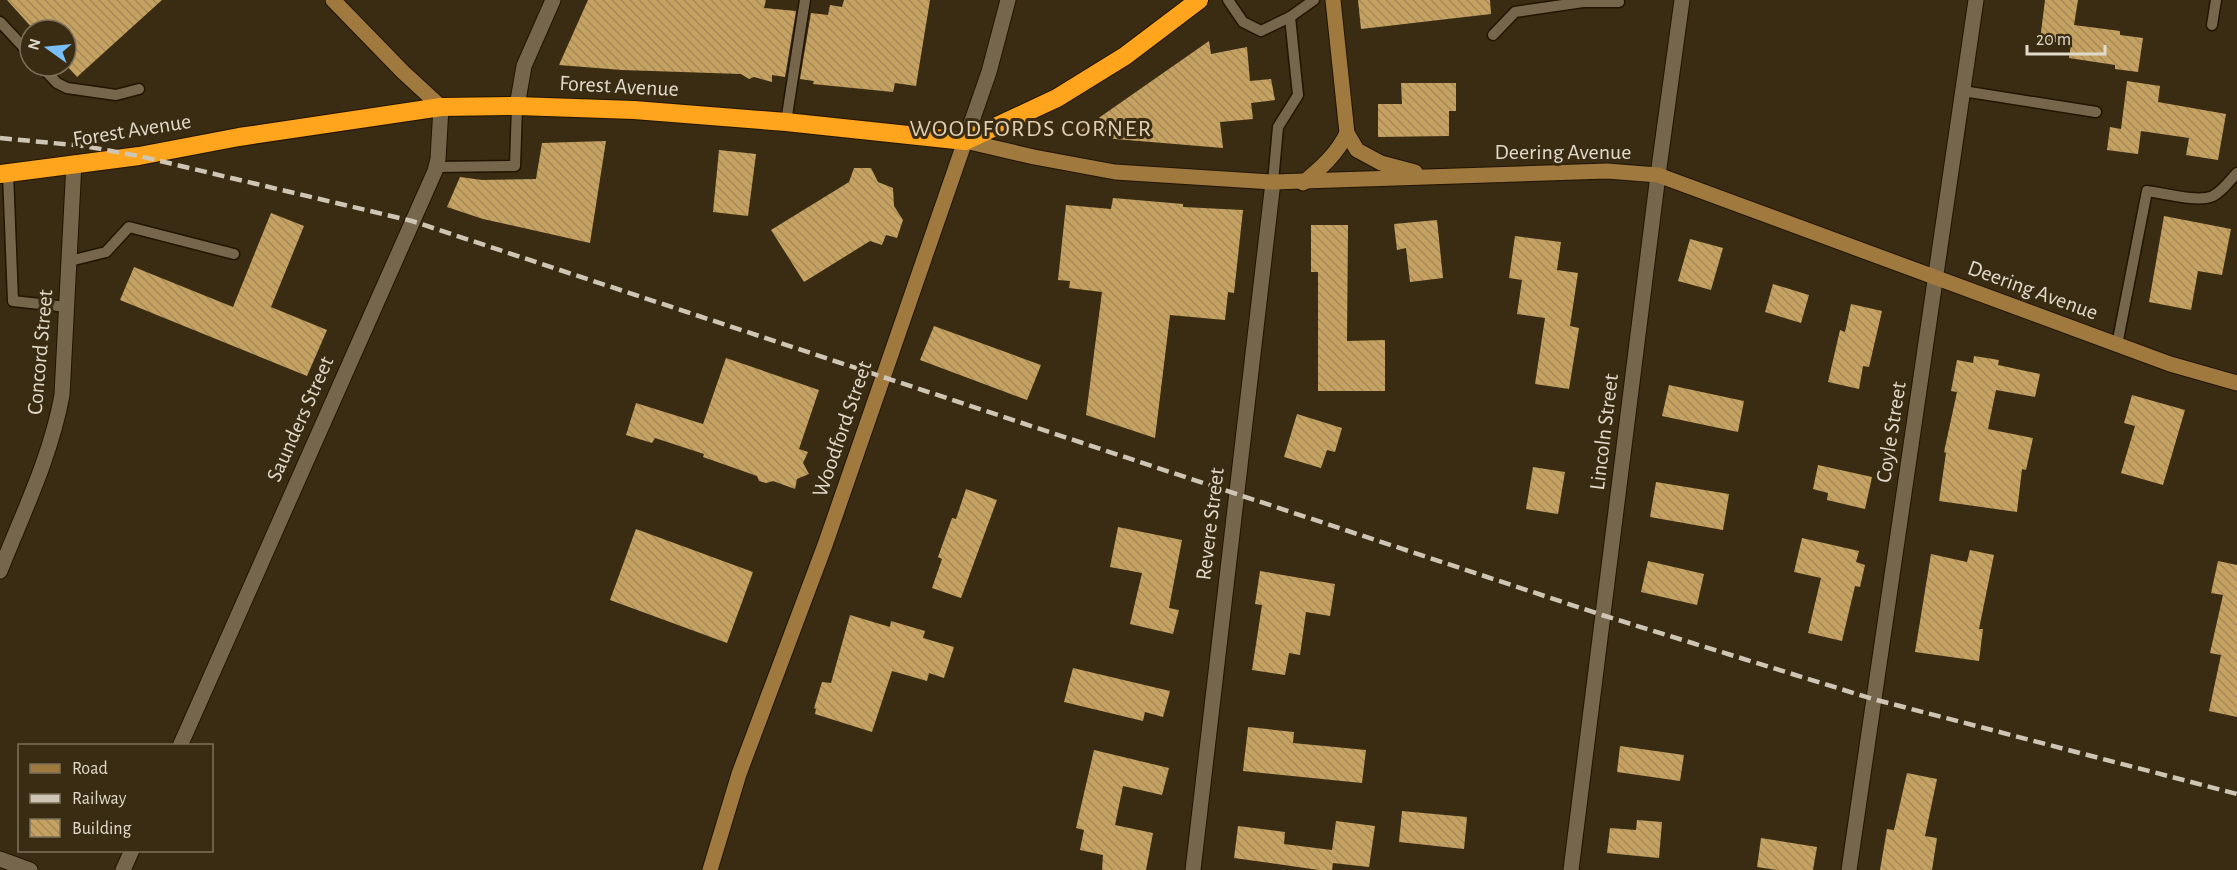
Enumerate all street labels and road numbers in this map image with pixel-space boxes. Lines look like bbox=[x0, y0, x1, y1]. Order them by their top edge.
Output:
street label: Forest Avenue bbox=[559, 72, 679, 100]
street label: Forest Avenue bbox=[71, 110, 193, 150]
street label: Deering Avenue bbox=[1495, 141, 1631, 163]
street label: Deering Avenue bbox=[1965, 256, 2101, 324]
street label: Concord Street bbox=[24, 288, 56, 416]
street label: Saunders Street bbox=[263, 353, 337, 485]
street label: Woodford Street bbox=[808, 358, 876, 500]
street label: Lincoln Street bbox=[1586, 372, 1622, 492]
street label: Coyle Street bbox=[1872, 380, 1910, 484]
street label: Revere Street bbox=[1192, 466, 1228, 582]

